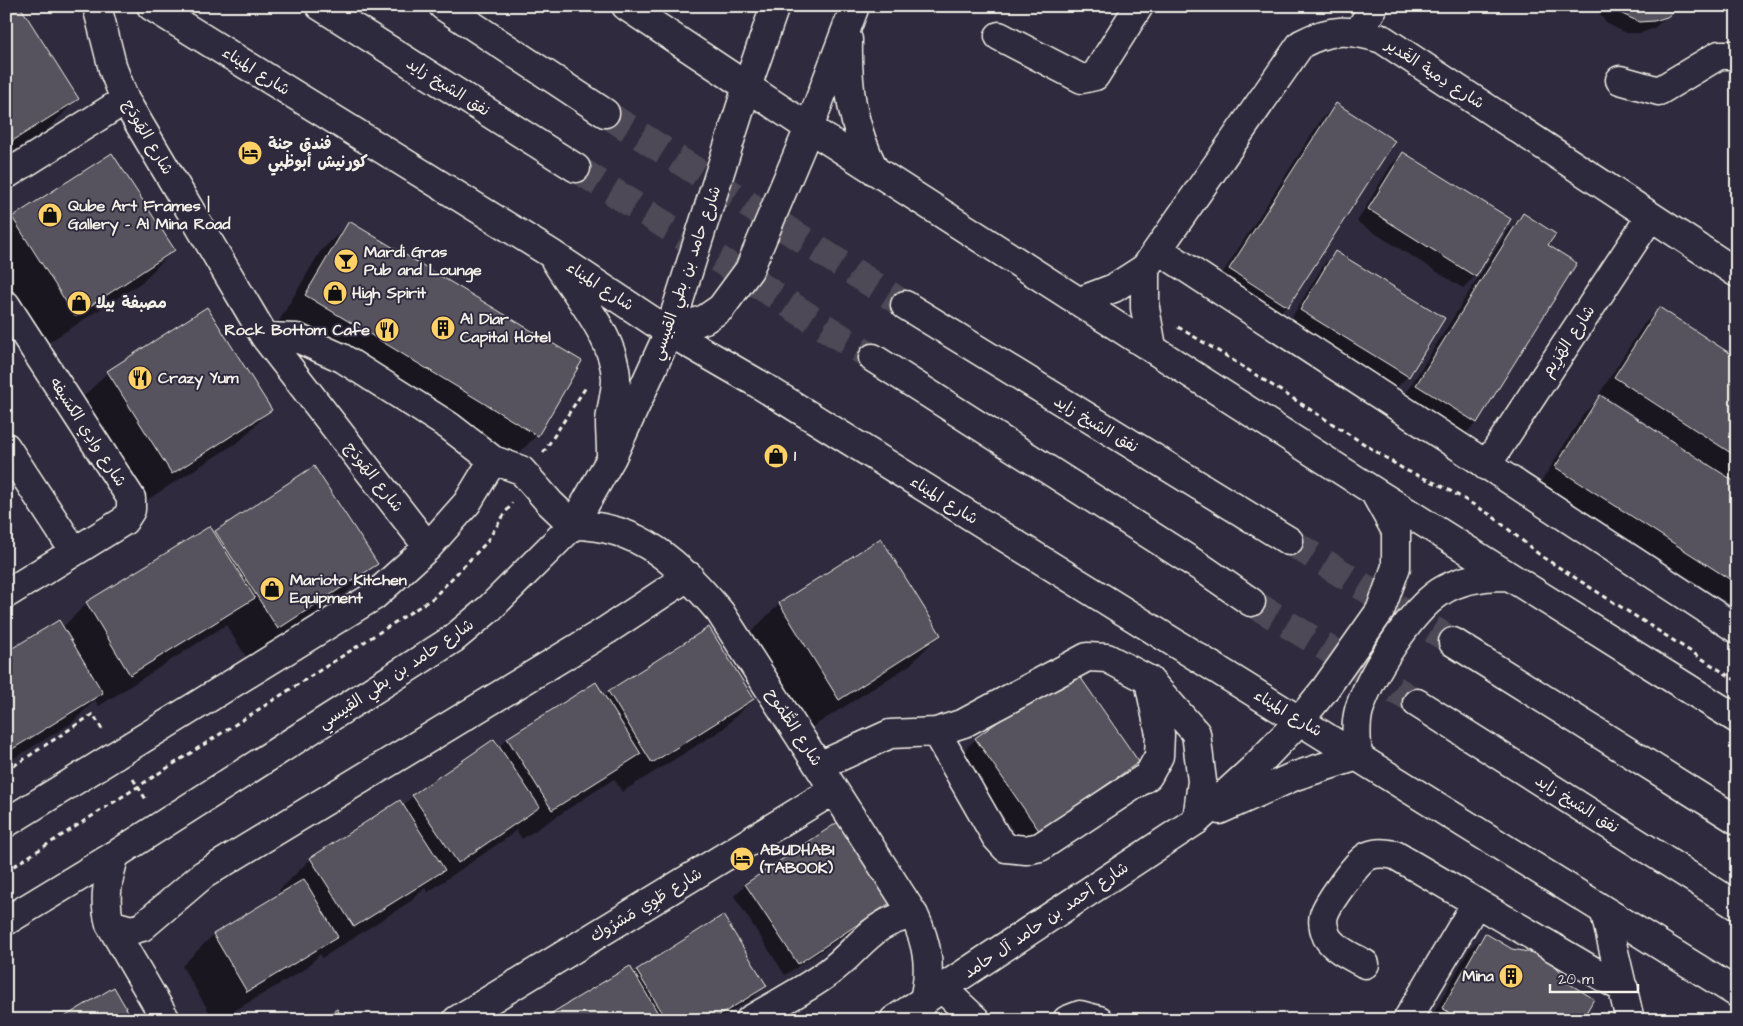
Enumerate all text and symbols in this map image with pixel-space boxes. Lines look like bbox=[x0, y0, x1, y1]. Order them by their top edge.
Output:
street label: شارع دِمية الغَدير bbox=[1380, 33, 1489, 114]
street label: شارع الميناء bbox=[218, 41, 294, 101]
street label: نفق الشيخ زايد bbox=[402, 52, 494, 122]
street label: شارع الهَودَج bbox=[118, 95, 178, 179]
place label: فندق جنة كورنيش أبوظبي bbox=[268, 133, 369, 176]
hotel icon: فندق جنة كورنيش أبوظبي bbox=[237, 140, 263, 166]
street label: شارع حامد بن بطي القبيسي bbox=[646, 183, 729, 364]
place label: Qube Art Frames | Gallery - Al Mina Road bbox=[68, 195, 231, 236]
shop icon: Qube Art Frames | Gallery - Al Mina Road bbox=[37, 202, 63, 228]
place label: Mardi Gras Pub and Lounge bbox=[364, 241, 482, 283]
bar icon: Mardi Gras Pub and Lounge bbox=[333, 248, 359, 274]
street label: شارع الميناء bbox=[562, 256, 638, 316]
shop icon: High Spirit bbox=[322, 280, 348, 306]
place label: High Spirit bbox=[352, 282, 427, 306]
shop icon: مصبفة بيلا bbox=[66, 290, 92, 316]
place label: مصبفة بيلا bbox=[96, 292, 167, 314]
street label: شارع الهَزِيم bbox=[1536, 301, 1601, 382]
place label: Al Diar Capital Hotel bbox=[460, 308, 551, 348]
building icon: Al Diar Capital Hotel bbox=[430, 315, 456, 341]
restaurant icon: Rock Bottom Cafe bbox=[374, 317, 400, 343]
place label: Rock Bottom Cafe bbox=[224, 319, 370, 341]
restaurant icon: Crazy Yum bbox=[127, 365, 153, 391]
place label: Crazy Yum bbox=[158, 367, 239, 390]
street label: شارع وادِي الكسَيفه bbox=[44, 373, 132, 491]
street label: نفق الشيخ زايد bbox=[1050, 390, 1142, 458]
street label: شارع الهَودَج bbox=[340, 437, 408, 517]
shop icon: 1 bbox=[763, 443, 789, 469]
place label: 1 bbox=[794, 445, 797, 467]
street label: شارع الميناء bbox=[906, 470, 982, 530]
place label: Marioto Kitchen Equipment bbox=[290, 569, 407, 609]
shop icon: Marioto Kitchen Equipment bbox=[259, 576, 285, 602]
street label: شارع حامد بن بطي القبيسي bbox=[314, 614, 480, 737]
street label: شارع الطُّمُوح bbox=[761, 684, 828, 770]
street label: شارع الميناء bbox=[1250, 684, 1326, 742]
street label: نفق الشيخ زايد bbox=[1531, 769, 1623, 839]
place label: ABUDHABI (TABOOK) bbox=[759, 839, 835, 879]
hotel icon: ABUDHABI (TABOOK) bbox=[729, 846, 755, 872]
street label: شارع أحمد بن حامد آل حامد bbox=[959, 856, 1133, 984]
street label: شارع طَوِي مَشرُوك bbox=[586, 863, 707, 948]
scale bar bbox=[1550, 961, 1638, 993]
building icon: Mina bbox=[1498, 963, 1524, 989]
place label: Mina bbox=[1462, 965, 1495, 987]
text: 20 m bbox=[1558, 969, 1594, 990]

